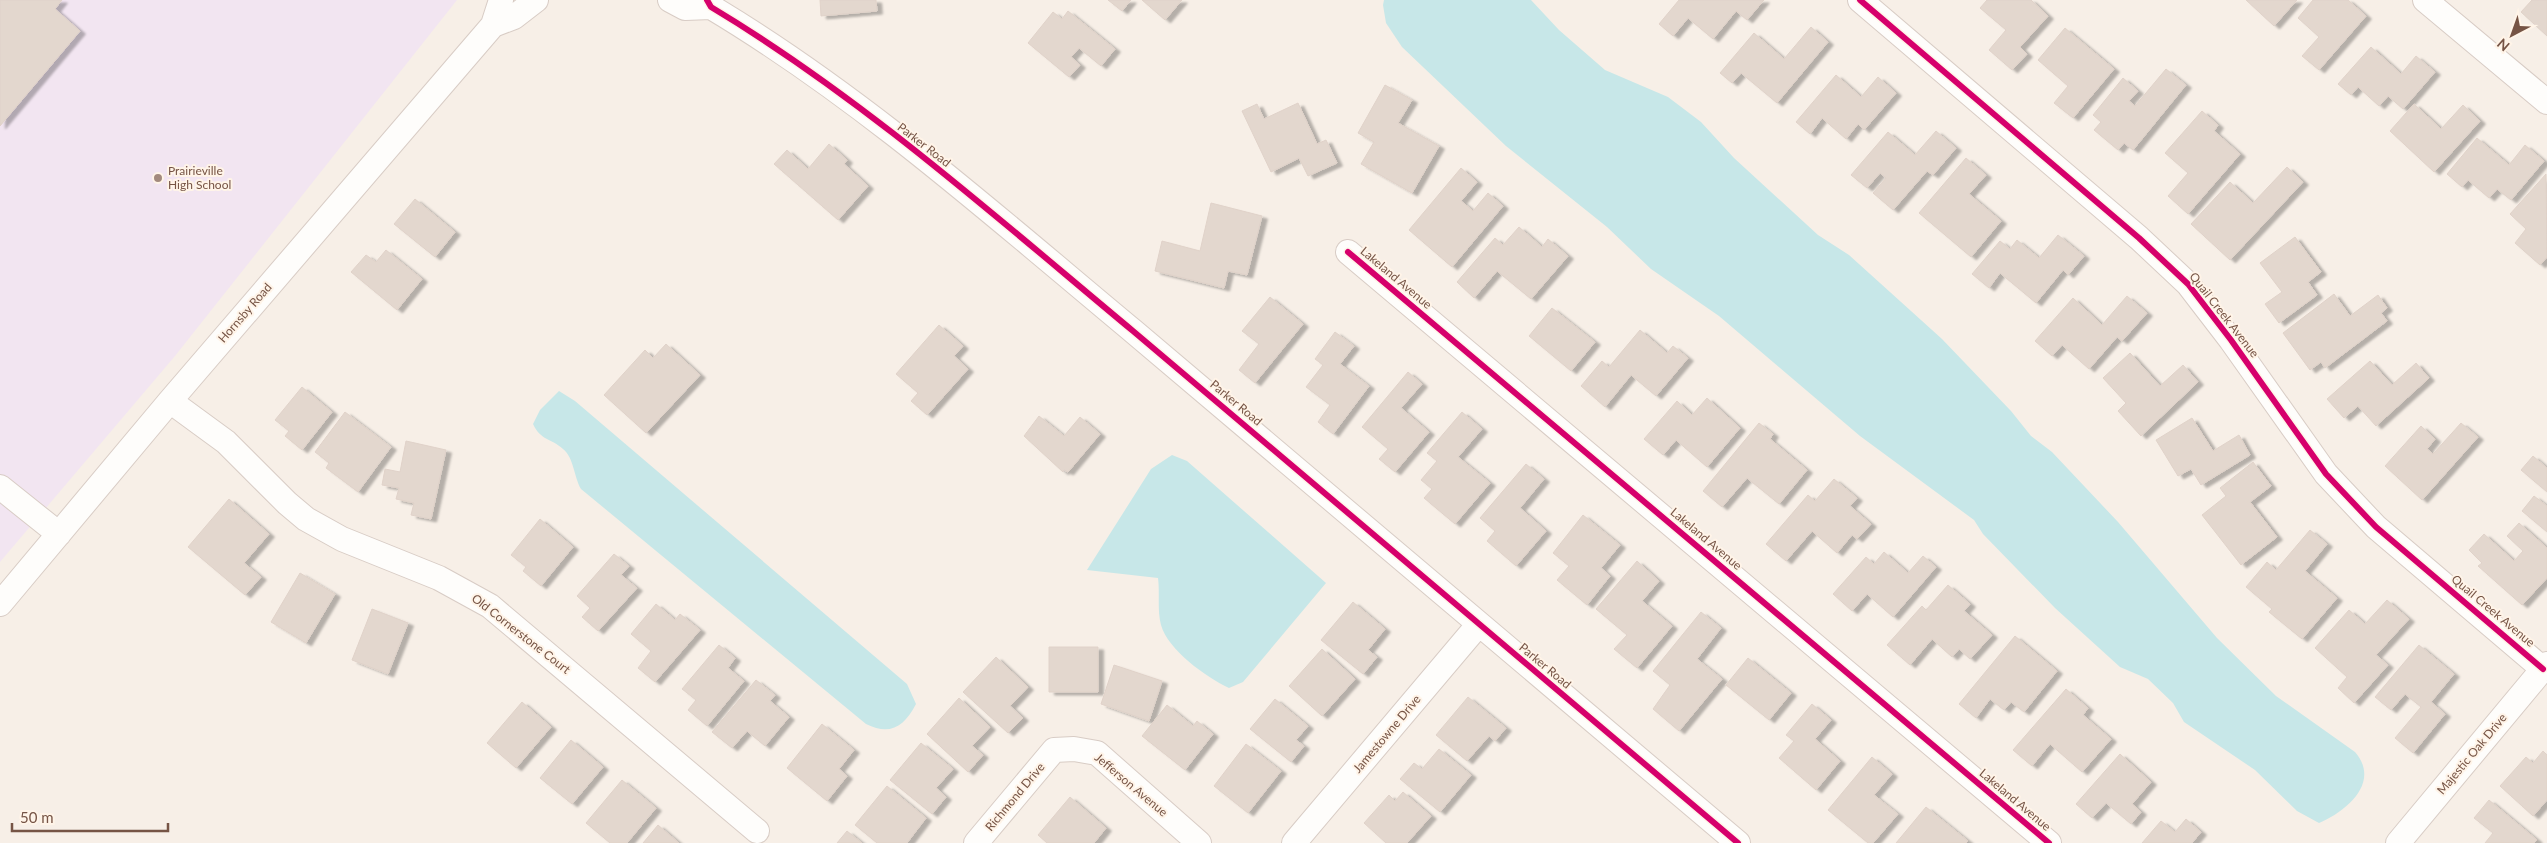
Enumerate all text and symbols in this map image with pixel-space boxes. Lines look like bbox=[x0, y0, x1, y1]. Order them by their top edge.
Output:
north arrow bbox=[2487, 10, 2537, 60]
text: N bbox=[2493, 35, 2513, 55]
street label: Parker Road bbox=[895, 119, 954, 170]
place label: Prairieville High School bbox=[168, 163, 231, 192]
marker: Prairieville High School bbox=[152, 172, 164, 184]
street label: Lakeland Avenue bbox=[1357, 243, 1435, 312]
street label: Quail Creek Avenue bbox=[2186, 269, 2262, 360]
street label: Hornsby Road bbox=[215, 280, 275, 346]
street label: Parker Road bbox=[1207, 377, 1265, 429]
street label: Lakeland Avenue bbox=[1667, 504, 1745, 573]
street label: Quail Creek Avenue bbox=[2449, 571, 2538, 650]
street label: Old Cornerstone Court bbox=[469, 590, 574, 677]
street label: Parker Road bbox=[1516, 640, 1574, 692]
street label: Jamestowne Drive bbox=[1350, 692, 1424, 776]
street label: Majestic Oak Drive bbox=[2433, 710, 2510, 797]
street label: Jefferson Avenue bbox=[1092, 750, 1171, 820]
street label: Richmond Drive bbox=[982, 759, 1048, 834]
street label: Lakeland Avenue bbox=[1976, 765, 2054, 834]
scale bar bbox=[12, 800, 169, 832]
text: 50 m bbox=[20, 808, 54, 826]

